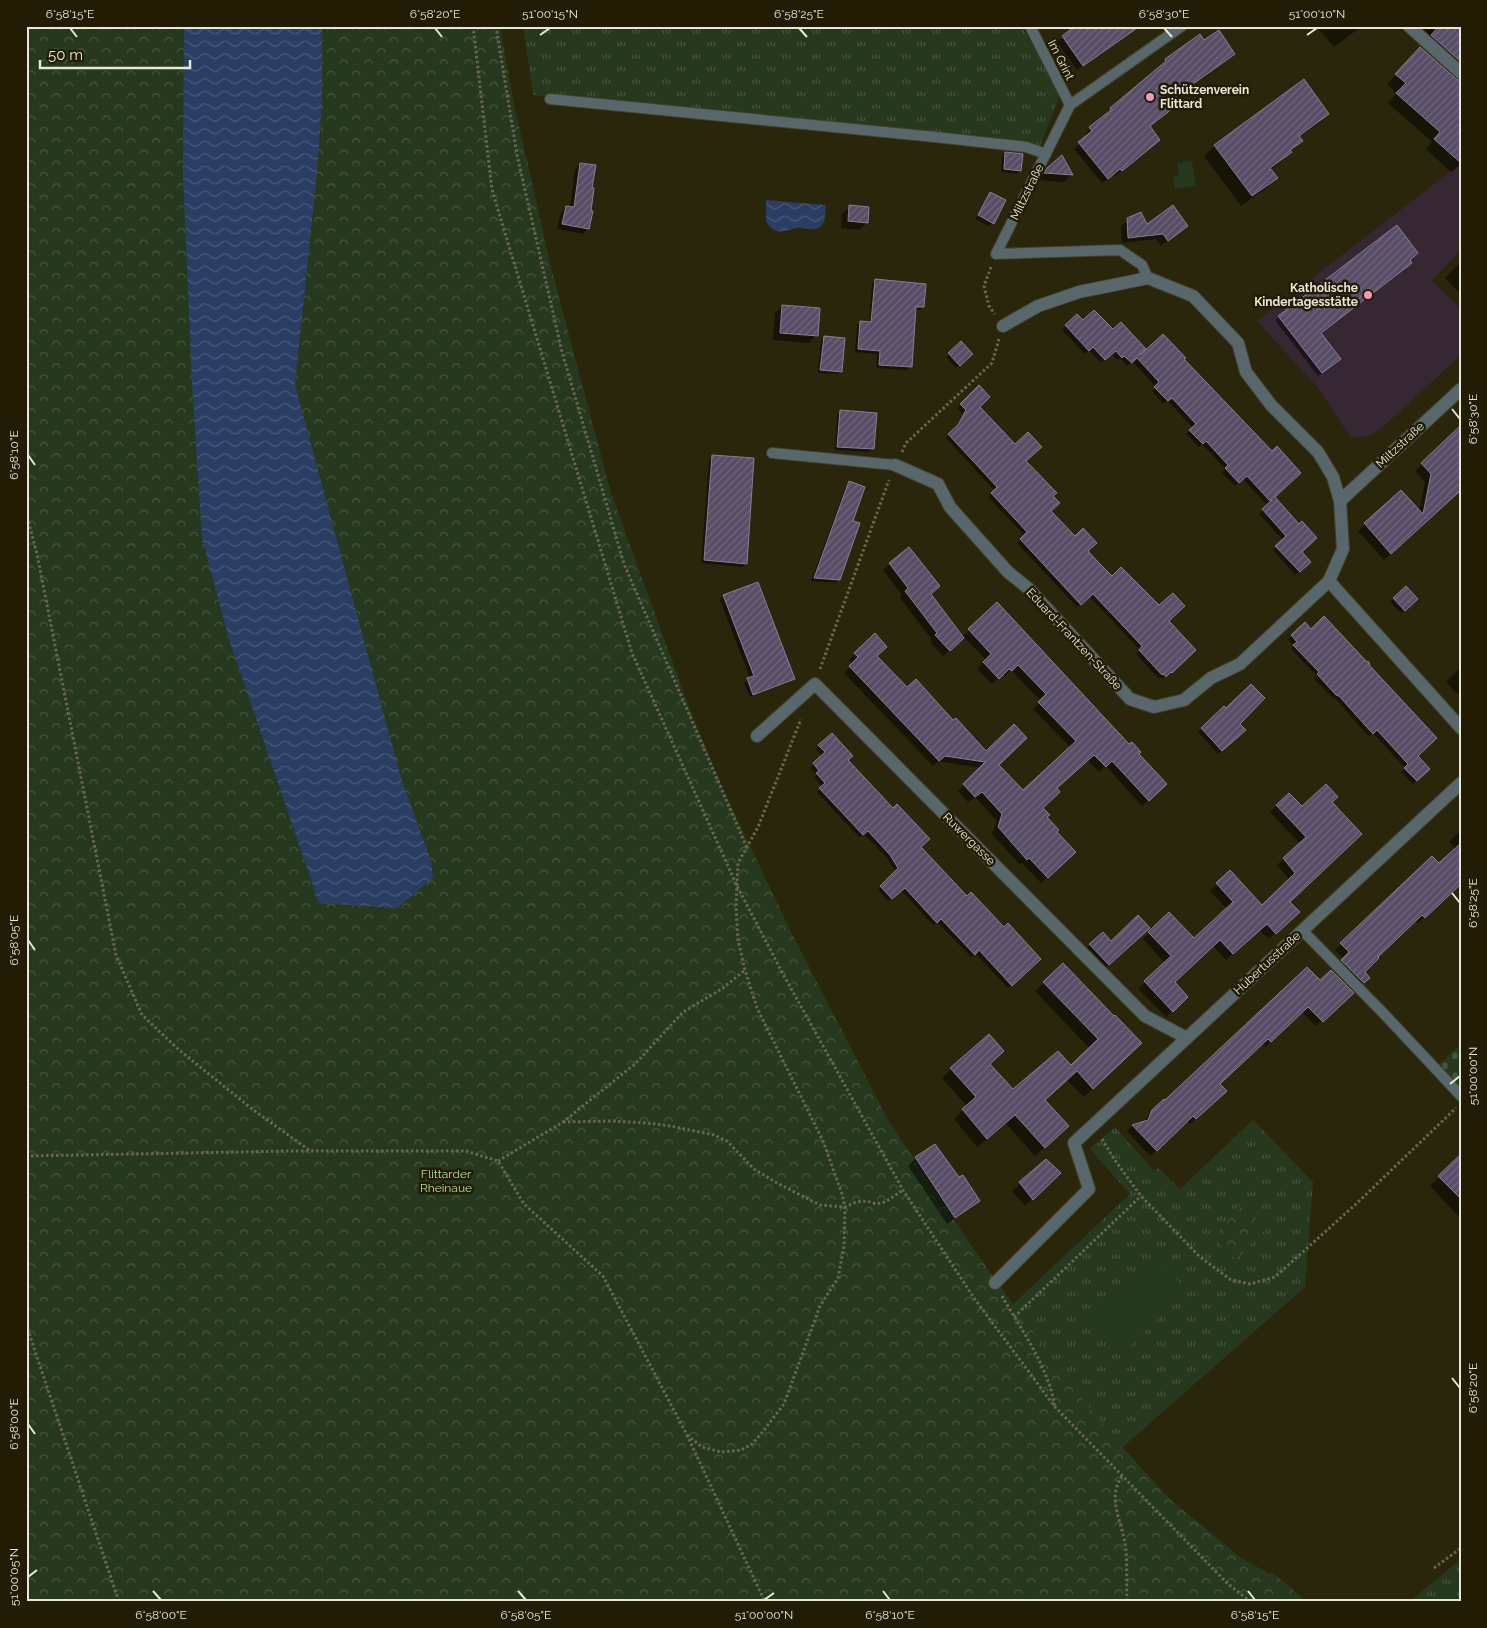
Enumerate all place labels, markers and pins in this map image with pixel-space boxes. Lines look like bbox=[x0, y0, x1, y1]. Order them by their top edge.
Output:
place label: Schützenverein Flittard bbox=[1160, 83, 1249, 111]
marker: Schützenverein Flittard bbox=[1144, 91, 1156, 103]
place label: Katholische Kindertagesstätte bbox=[1254, 281, 1358, 309]
marker: Katholische Kindertagesstätte bbox=[1362, 289, 1374, 301]

